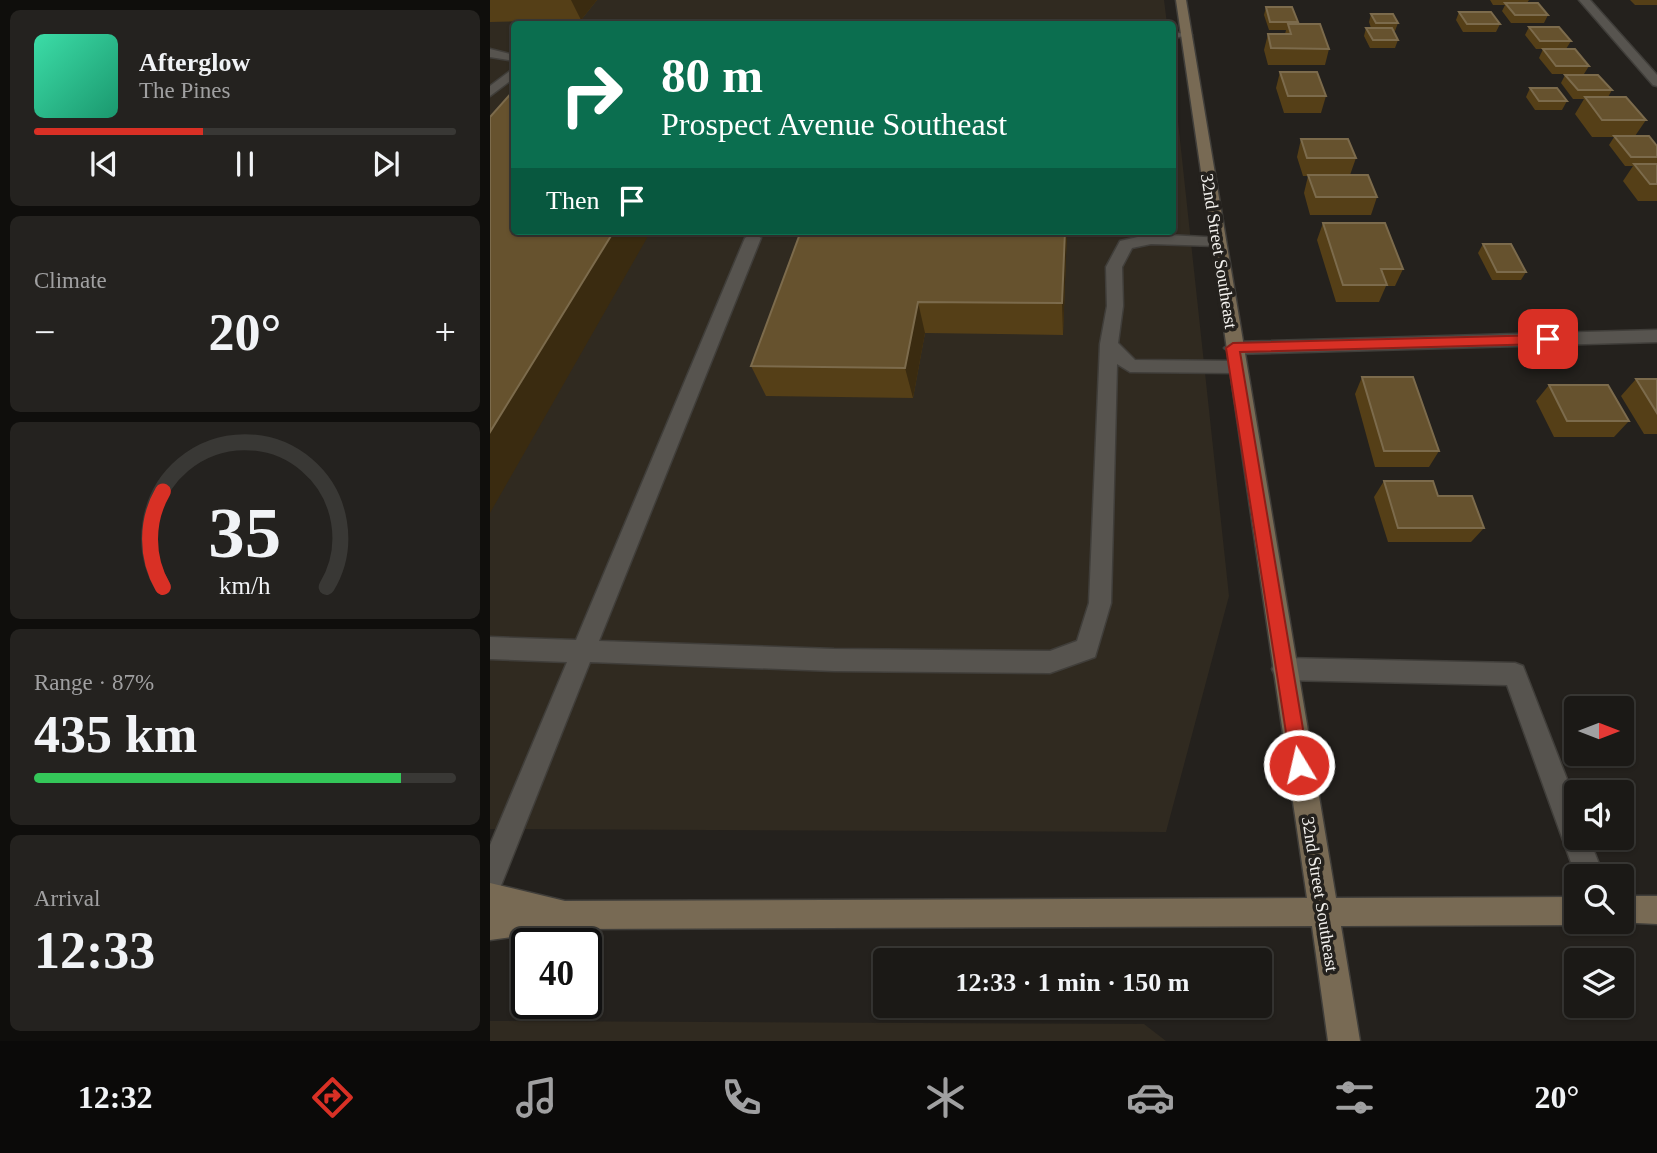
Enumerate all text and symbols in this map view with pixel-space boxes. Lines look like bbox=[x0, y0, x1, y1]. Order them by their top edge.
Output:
text: Afterglow bbox=[139, 48, 250, 77]
text: 80 m bbox=[661, 48, 763, 103]
icon: right bbox=[546, 49, 637, 140]
text: The Pines bbox=[139, 78, 230, 103]
text: Prospect Avenue Southeast bbox=[661, 106, 1007, 142]
icon: previous bbox=[85, 145, 123, 183]
icon: pause bbox=[226, 145, 264, 183]
icon: next bbox=[367, 145, 405, 183]
street label: 32nd Street Southeast bbox=[1197, 172, 1241, 330]
icon: arrive bbox=[613, 182, 651, 220]
text: Then bbox=[546, 186, 599, 215]
text: Climate bbox=[34, 268, 107, 293]
text: 20° bbox=[209, 304, 281, 361]
pin bbox=[1518, 309, 1578, 369]
text: − bbox=[34, 311, 55, 353]
text: + bbox=[435, 311, 456, 353]
icon: arrive bbox=[1529, 320, 1567, 358]
text: 35 bbox=[209, 492, 281, 573]
text: km/h bbox=[219, 571, 271, 598]
text: Range · 87% bbox=[34, 670, 154, 695]
north arrow bbox=[1564, 696, 1634, 766]
map controls bbox=[1564, 696, 1634, 1018]
text: 435 km bbox=[34, 706, 197, 763]
position arrow bbox=[1262, 728, 1336, 802]
button: sound bbox=[1564, 780, 1634, 850]
street label: 32nd Street Southeast bbox=[1298, 815, 1342, 973]
button: search bbox=[1564, 864, 1634, 934]
text: Arrival bbox=[34, 886, 100, 911]
text: 12:33 bbox=[34, 922, 155, 979]
speed limit sign: 40 bbox=[511, 928, 602, 1019]
button: layers bbox=[1564, 948, 1634, 1018]
text: 12:33 · 1 min · 150 m bbox=[956, 968, 1190, 997]
icon: directions bbox=[308, 1073, 357, 1122]
icon: music bbox=[512, 1073, 561, 1122]
icon: phone bbox=[717, 1073, 766, 1122]
icon: climate bbox=[921, 1073, 970, 1122]
icon: car bbox=[1126, 1073, 1175, 1122]
icon: filters bbox=[1330, 1073, 1379, 1122]
text: 12:32 bbox=[78, 1079, 152, 1115]
text: 20° bbox=[1534, 1079, 1579, 1115]

